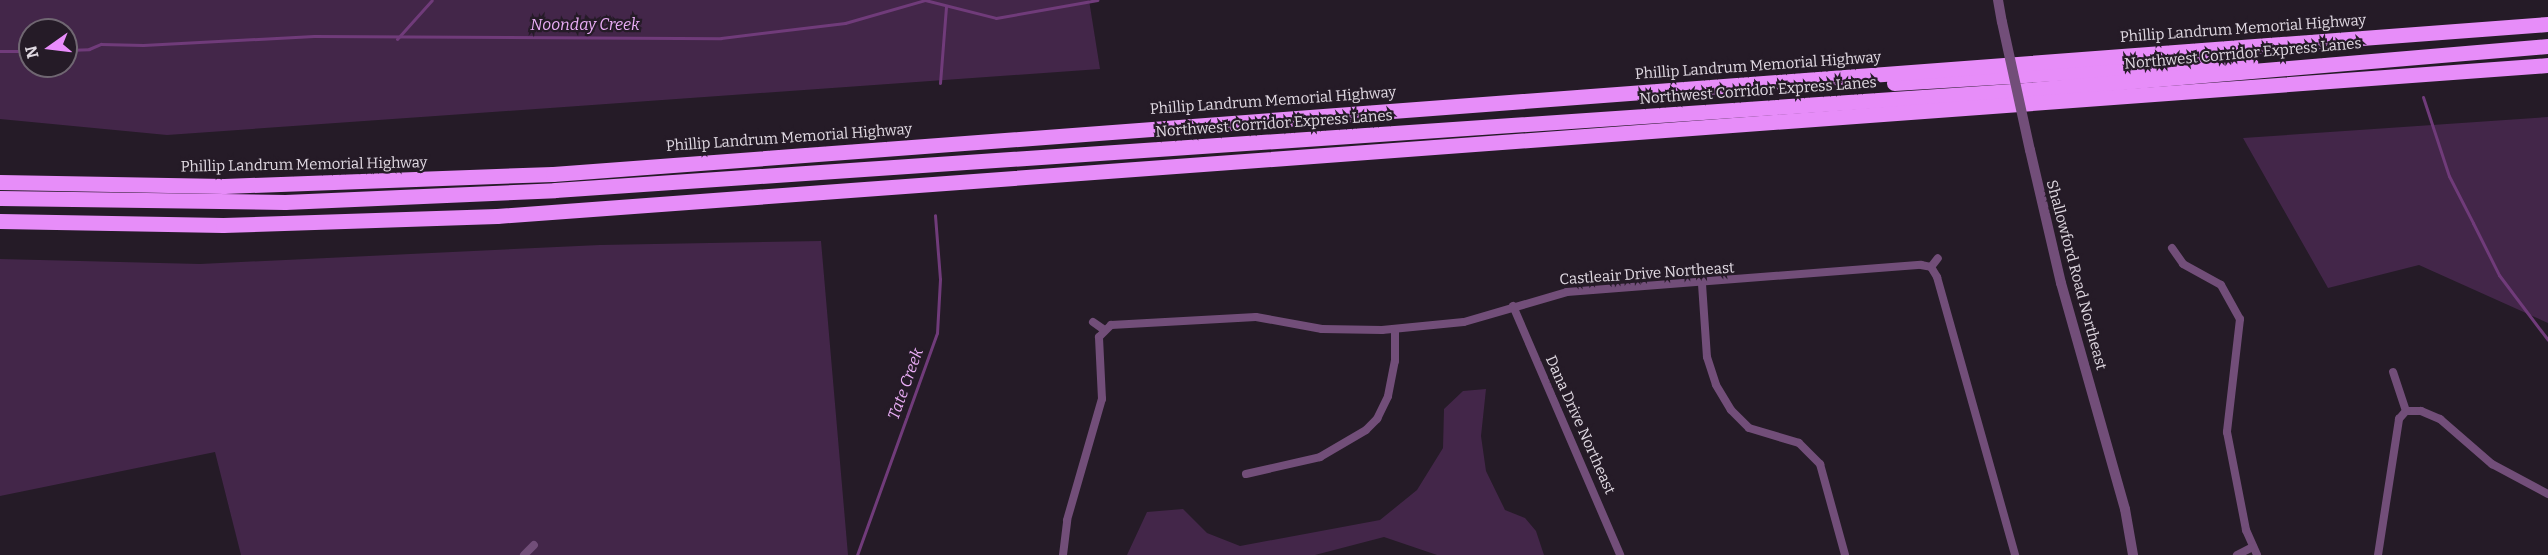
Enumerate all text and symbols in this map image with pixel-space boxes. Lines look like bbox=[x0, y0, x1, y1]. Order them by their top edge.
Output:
street label: Phillip Landrum Memorial Highway bbox=[2119, 11, 2367, 47]
water label: Noonday Creek bbox=[530, 15, 640, 35]
north arrow bbox=[18, 18, 78, 78]
street label: Northwest Corridor Express Lanes bbox=[2124, 35, 2362, 73]
text: N bbox=[21, 44, 43, 60]
street label: Phillip Landrum Memorial Highway bbox=[1634, 48, 1882, 84]
street label: Northwest Corridor Express Lanes bbox=[1639, 74, 1877, 108]
street label: Phillip Landrum Memorial Highway bbox=[1149, 83, 1397, 119]
street label: Northwest Corridor Express Lanes bbox=[1155, 107, 1393, 141]
street label: Phillip Landrum Memorial Highway bbox=[665, 120, 913, 156]
street label: Phillip Landrum Memorial Highway bbox=[180, 154, 428, 176]
street label: Shallowford Road Northeast bbox=[2042, 178, 2110, 372]
street label: Castleair Drive Northeast bbox=[1559, 259, 1735, 289]
water label: Tate Creek bbox=[884, 346, 928, 422]
street label: Dana Drive Northeast bbox=[1541, 353, 1619, 497]

